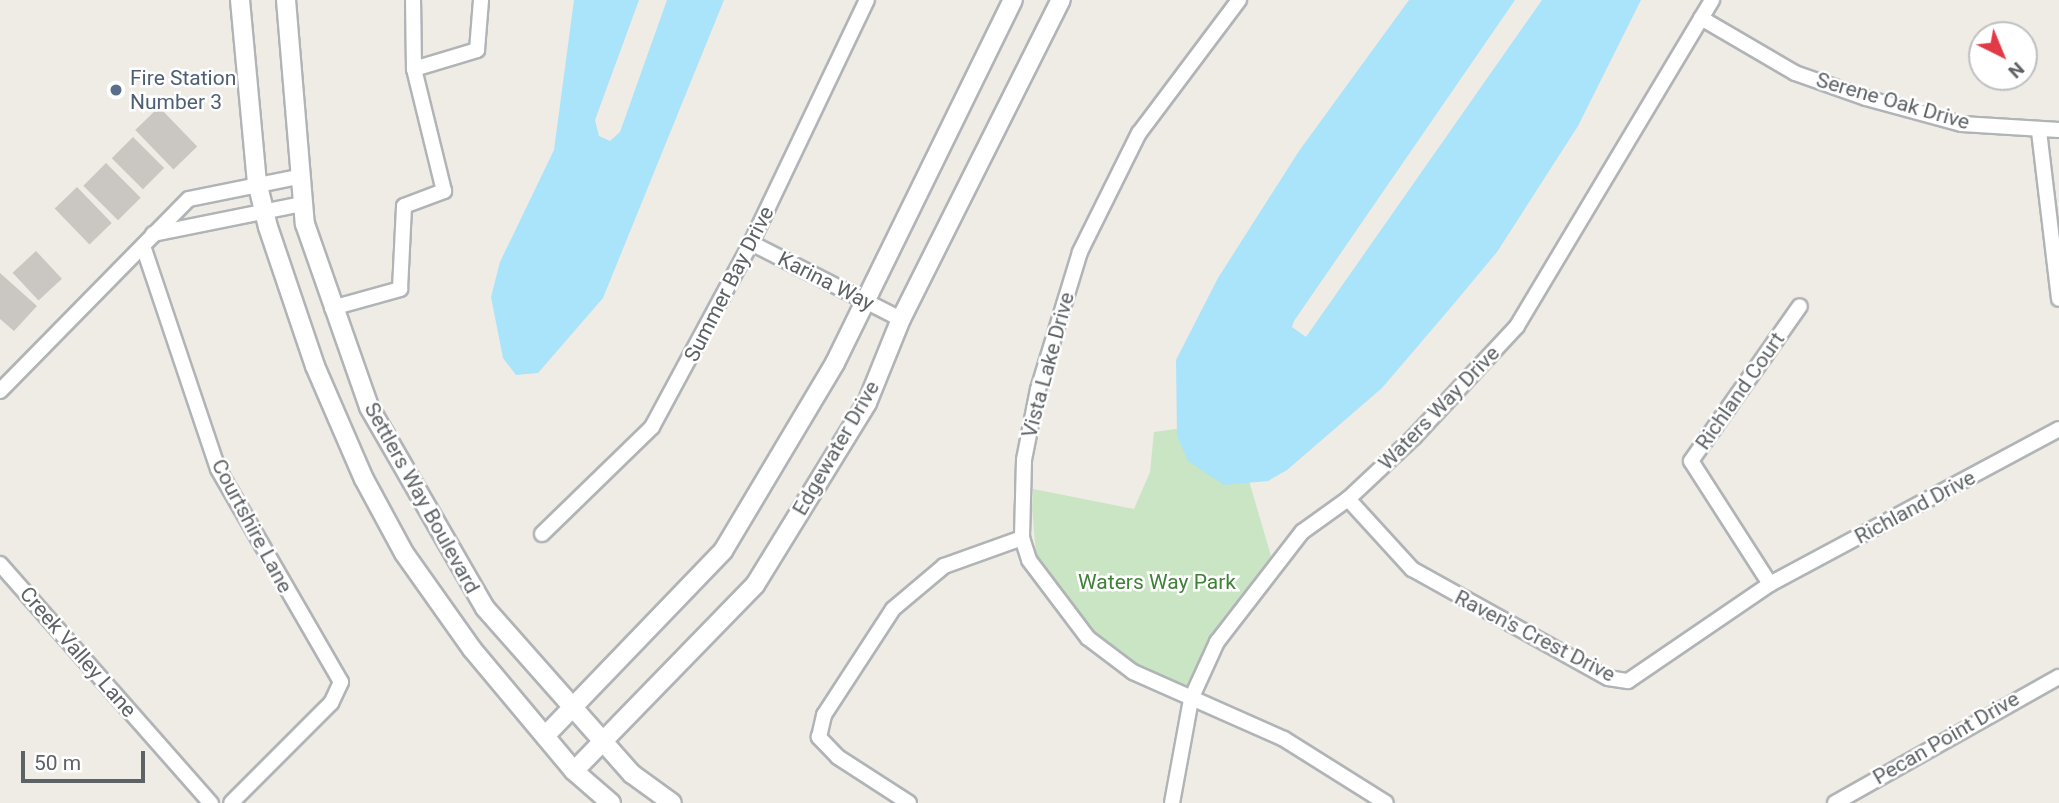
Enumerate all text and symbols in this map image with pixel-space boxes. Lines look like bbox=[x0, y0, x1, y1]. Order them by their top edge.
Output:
north arrow bbox=[1968, 21, 2038, 91]
text: N bbox=[2004, 57, 2029, 83]
place label: Fire Station Number 3 bbox=[130, 65, 236, 115]
street label: Serene Oak Drive bbox=[1813, 67, 1973, 135]
marker: Fire Station Number 3 bbox=[108, 82, 124, 98]
street label: Summer Bay Drive bbox=[679, 202, 779, 366]
street label: Karina Way bbox=[774, 246, 878, 316]
street label: Vista Lake Drive bbox=[1016, 290, 1080, 440]
street label: Richland Court bbox=[1690, 327, 1790, 455]
street label: Waters Way Drive bbox=[1373, 341, 1505, 475]
street label: Edgewater Drive bbox=[787, 376, 885, 520]
street label: Settlers Way Boulevard bbox=[359, 398, 485, 598]
street label: Courtshire Lane bbox=[206, 455, 298, 597]
street label: Richland Drive bbox=[1850, 465, 1980, 549]
park label: Waters Way Park bbox=[1078, 569, 1236, 595]
street label: Creek Valley Lane bbox=[14, 582, 142, 722]
street label: Raven's Crest Drive bbox=[1451, 585, 1619, 687]
street label: Pecan Point Drive bbox=[1868, 686, 2024, 790]
scale bar bbox=[24, 736, 149, 780]
text: 50 m bbox=[34, 751, 81, 775]

